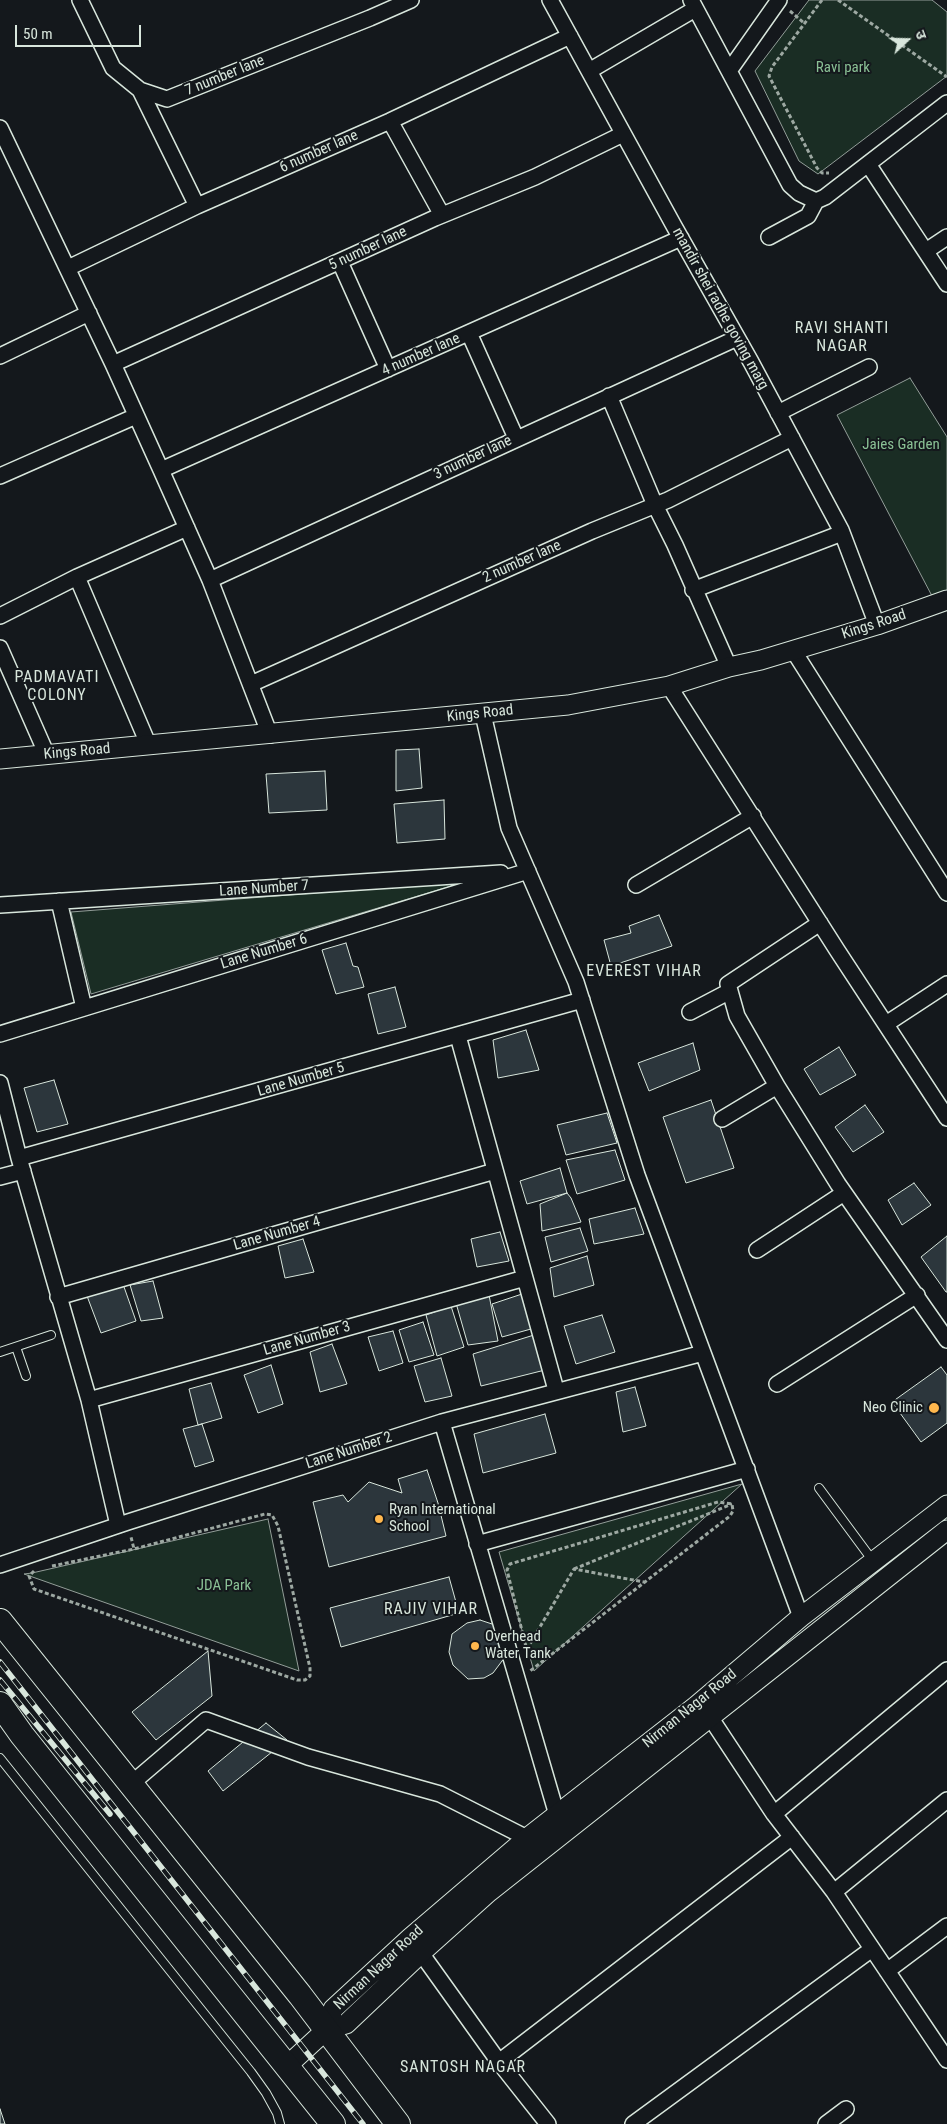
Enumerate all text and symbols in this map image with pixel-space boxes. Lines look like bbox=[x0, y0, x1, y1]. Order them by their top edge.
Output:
scale bar bbox=[18, 15, 144, 47]
north arrow bbox=[882, 15, 932, 65]
text: 50 m bbox=[23, 25, 53, 43]
text: उ bbox=[912, 28, 930, 41]
street label: 7 number lane bbox=[183, 52, 267, 100]
park label: Ravi park bbox=[816, 59, 870, 77]
street label: 6 number lane bbox=[277, 127, 361, 177]
street label: 5 number lane bbox=[326, 223, 410, 275]
street label: mandir shei radhe goving marg bbox=[668, 225, 772, 393]
district label: RAVI SHANTI NAGAR bbox=[793, 319, 891, 357]
street label: 4 number lane bbox=[379, 330, 463, 380]
street label: 3 number lane bbox=[431, 432, 515, 484]
park label: Jaies Garden bbox=[862, 436, 940, 454]
street label: 2 number lane bbox=[480, 537, 564, 587]
street label: Kings Road bbox=[840, 606, 908, 644]
district label: PADMAVATI COLONY bbox=[13, 668, 101, 706]
street label: Kings Road bbox=[446, 702, 514, 726]
street label: Kings Road bbox=[43, 740, 111, 764]
street label: Lane Number 7 bbox=[219, 877, 309, 901]
street label: Lane Number 6 bbox=[218, 930, 310, 974]
district label: EVEREST VIHAR bbox=[585, 962, 703, 982]
street label: Lane Number 5 bbox=[255, 1059, 347, 1101]
street label: Lane Number 4 bbox=[231, 1213, 323, 1255]
street label: Lane Number 3 bbox=[261, 1318, 353, 1360]
place label: Neo Clinic bbox=[863, 1399, 923, 1417]
marker: Neo Clinic bbox=[927, 1401, 941, 1415]
street label: Lane Number 2 bbox=[304, 1429, 394, 1473]
place label: Ryan International School bbox=[389, 1501, 496, 1536]
marker: Ryan International School bbox=[373, 1513, 385, 1525]
park label: JDA Park bbox=[197, 1577, 251, 1595]
district label: RAJIV VIHAR bbox=[383, 1600, 479, 1620]
place label: Overhead Water Tank bbox=[485, 1628, 551, 1663]
marker: Overhead Water Tank bbox=[469, 1640, 481, 1652]
street label: Nirman Nagar Road bbox=[639, 1666, 741, 1752]
street label: Nirman Nagar Road bbox=[331, 1922, 427, 2014]
district label: SANTOSH NAGAR bbox=[398, 2058, 528, 2078]

